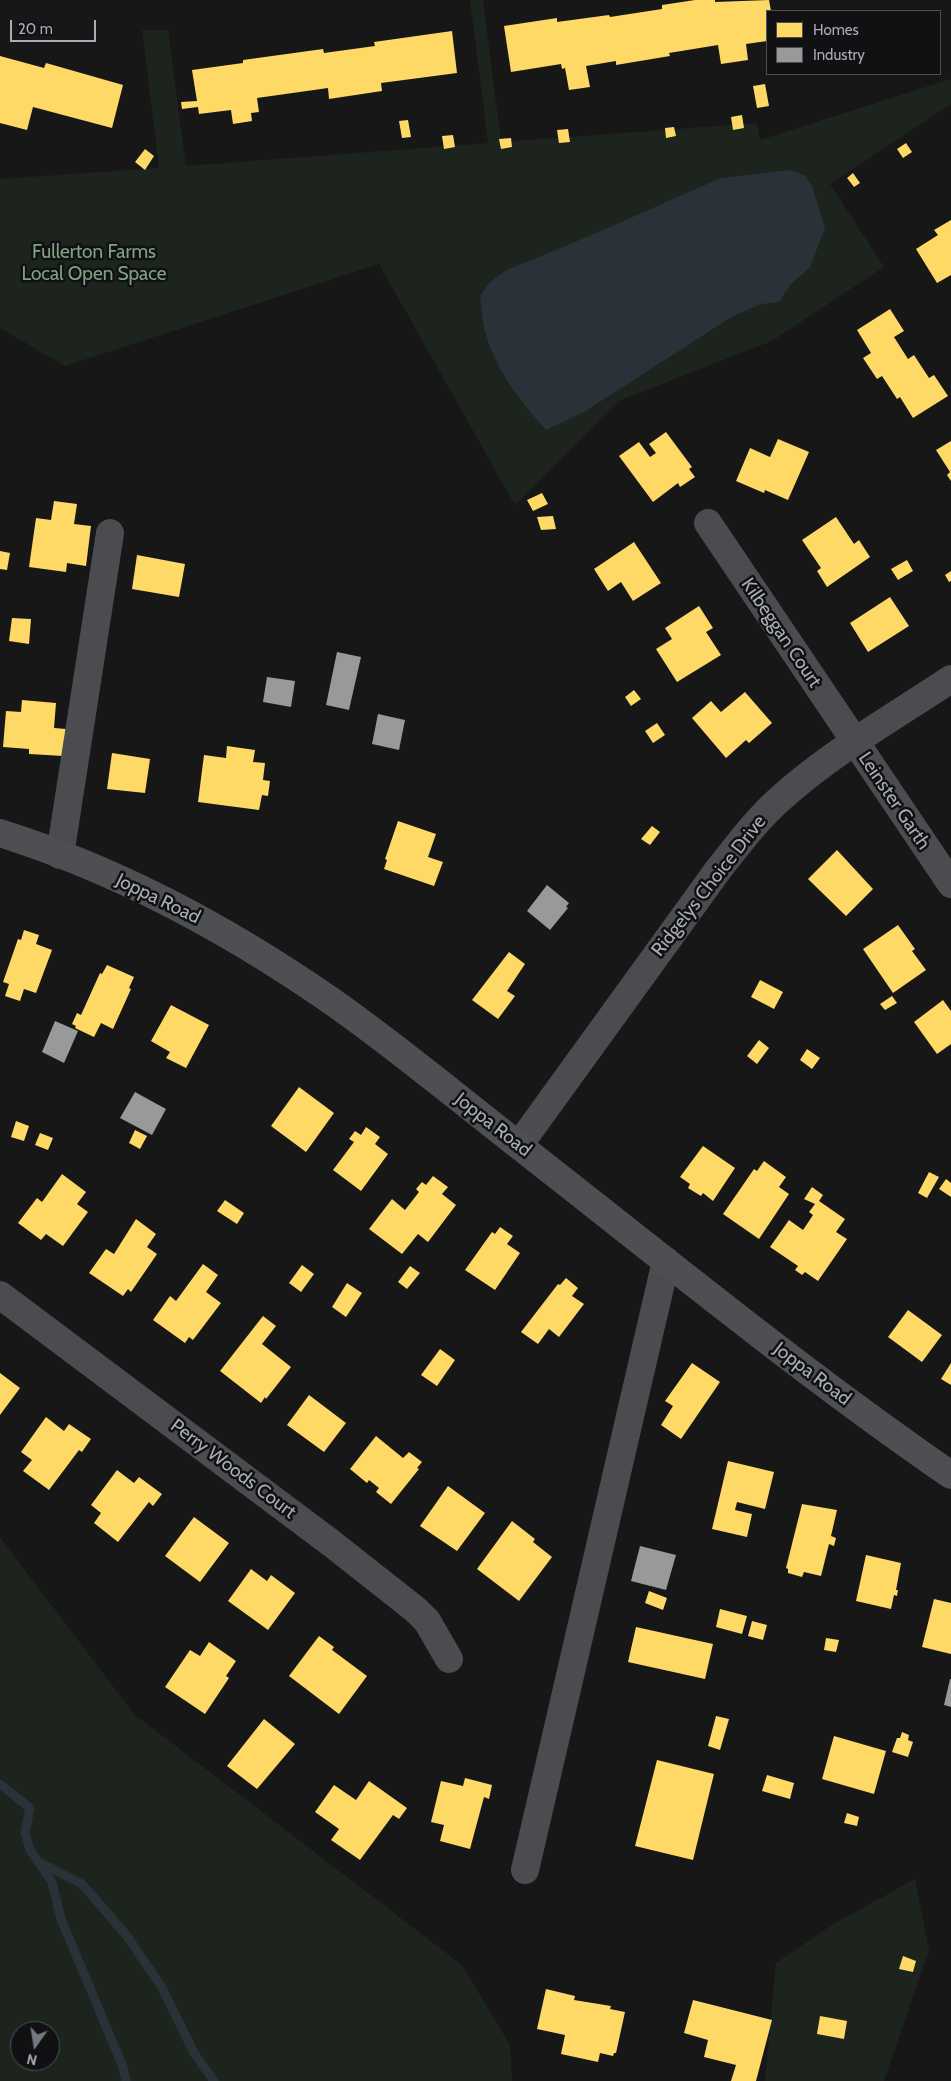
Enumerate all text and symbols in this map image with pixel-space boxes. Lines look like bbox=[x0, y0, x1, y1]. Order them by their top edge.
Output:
scale bar bbox=[12, 10, 99, 42]
legend bbox=[766, 10, 941, 75]
text: 20 m bbox=[18, 20, 53, 38]
text: Homes bbox=[813, 21, 859, 39]
text: Industry bbox=[813, 46, 865, 64]
park label: Fullerton Farms Local Open Space bbox=[22, 241, 166, 285]
street label: Kilbeggan Court bbox=[736, 574, 826, 692]
street label: Leinster Garth bbox=[853, 748, 935, 854]
street label: Ridgelys Choice Drive bbox=[647, 811, 771, 961]
street label: Joppa Road bbox=[112, 869, 204, 929]
street label: Joppa Road bbox=[450, 1088, 536, 1162]
street label: Joppa Road bbox=[769, 1338, 855, 1410]
street label: Perry Woods Court bbox=[166, 1414, 300, 1524]
north arrow bbox=[10, 2021, 60, 2071]
text: N bbox=[25, 2050, 39, 2070]

